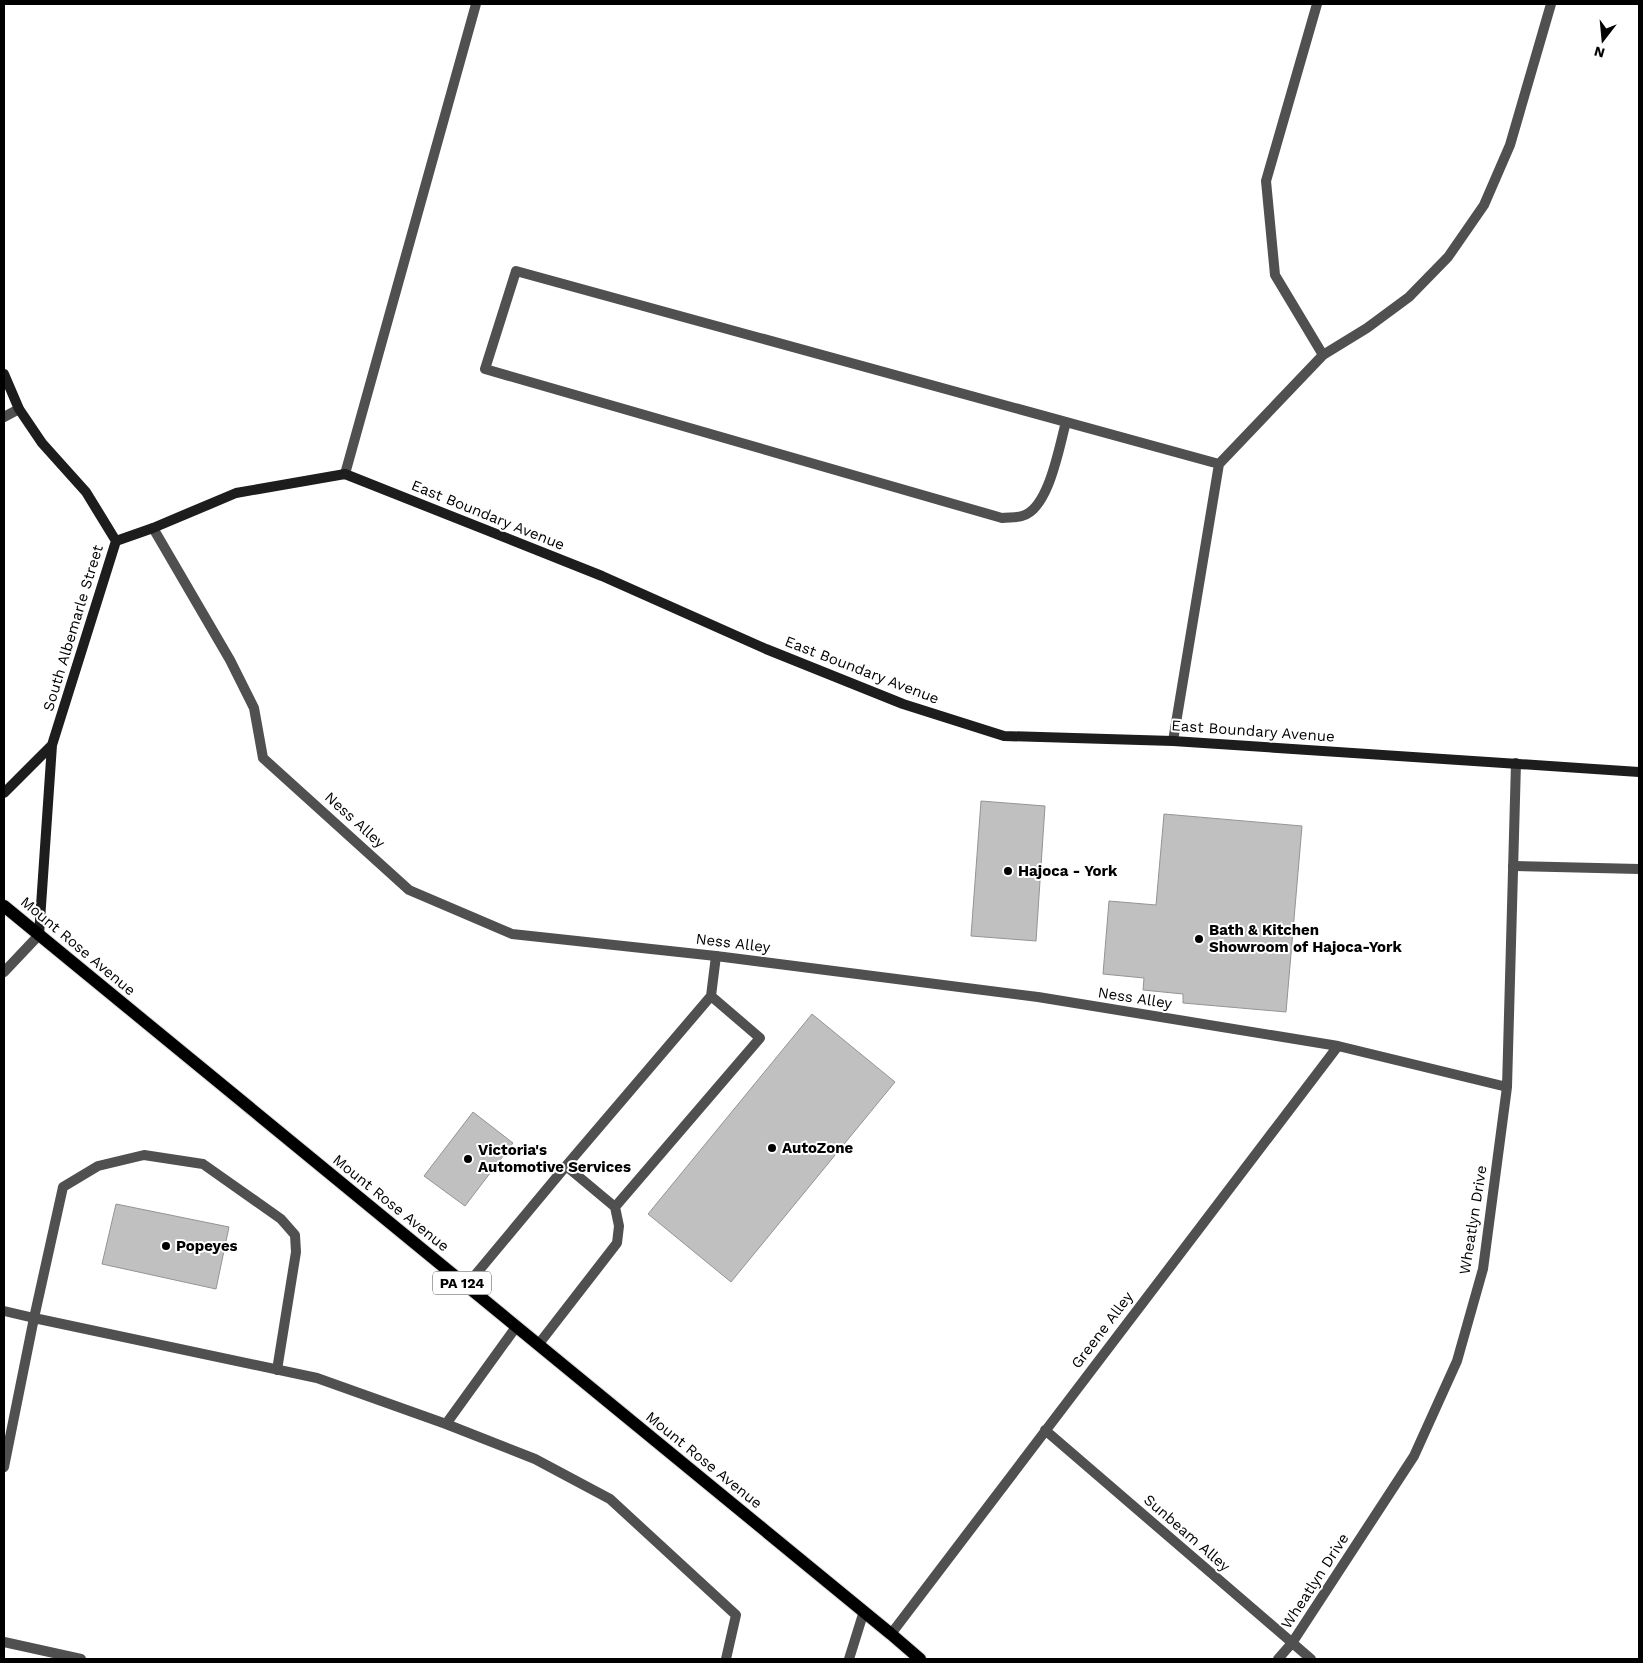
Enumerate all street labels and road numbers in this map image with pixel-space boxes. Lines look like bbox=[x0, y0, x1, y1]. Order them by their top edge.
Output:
street label: East Boundary Avenue bbox=[409, 476, 567, 554]
street label: South Albemarle Street bbox=[39, 542, 107, 713]
street label: East Boundary Avenue bbox=[782, 632, 942, 708]
street label: East Boundary Avenue bbox=[1171, 716, 1335, 746]
street label: Ness Alley bbox=[321, 788, 389, 852]
street label: Mount Rose Avenue bbox=[17, 893, 139, 999]
street label: Ness Alley bbox=[695, 929, 772, 957]
street label: Ness Alley bbox=[1097, 983, 1174, 1013]
street label: Mount Rose Avenue bbox=[329, 1151, 453, 1255]
street label: Wheatlyn Drive bbox=[1455, 1164, 1491, 1276]
road number: PA 124 bbox=[433, 1272, 491, 1295]
street label: Greene Alley bbox=[1067, 1288, 1137, 1372]
street label: Mount Rose Avenue bbox=[642, 1408, 766, 1512]
street label: Sunbeam Alley bbox=[1140, 1491, 1234, 1576]
street label: Wheatlyn Drive bbox=[1277, 1530, 1353, 1632]

